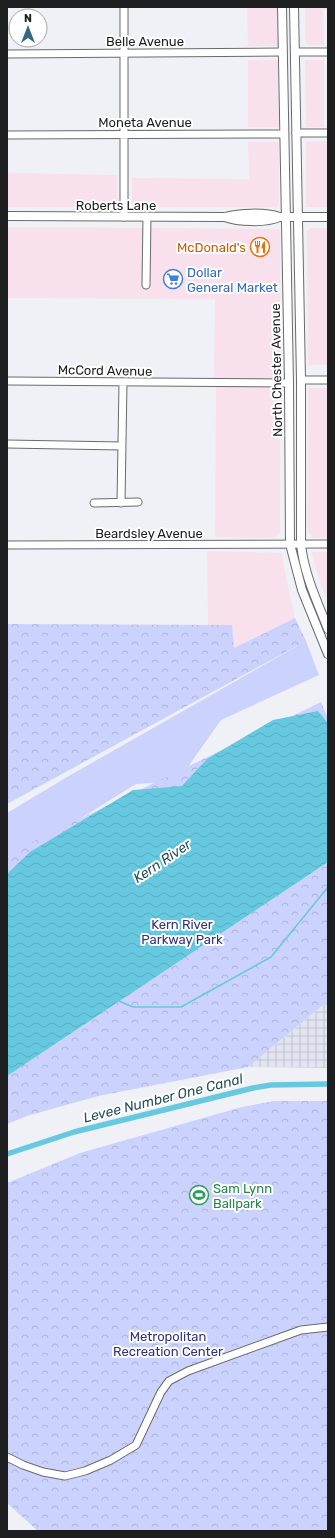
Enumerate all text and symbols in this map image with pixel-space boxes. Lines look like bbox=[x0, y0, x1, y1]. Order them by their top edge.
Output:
north arrow bbox=[8, 8, 48, 48]
text: N bbox=[24, 12, 32, 25]
street label: Belle Avenue bbox=[106, 34, 184, 49]
street label: Moneta Avenue bbox=[98, 115, 192, 130]
street label: Roberts Lane bbox=[76, 198, 156, 213]
restaurant icon: McDonald's bbox=[249, 236, 271, 258]
place label: McDonald's bbox=[177, 240, 246, 255]
place label: Dollar General Market bbox=[187, 265, 278, 295]
supermarket icon: Dollar General Market bbox=[162, 268, 184, 290]
street label: North Chester Avenue bbox=[268, 303, 285, 437]
street label: McCord Avenue bbox=[58, 362, 152, 379]
street label: Beardsley Avenue bbox=[95, 526, 203, 541]
water label: Kern River bbox=[130, 836, 195, 887]
park label: Kern River Parkway Park bbox=[141, 917, 223, 947]
water label: Levee Number One Canal bbox=[82, 1070, 245, 1127]
place label: Sam Lynn Ballpark bbox=[213, 1181, 272, 1211]
sports icon: Sam Lynn Ballpark bbox=[188, 1184, 210, 1206]
park label: Metropolitan Recreation Center bbox=[113, 1329, 223, 1359]

